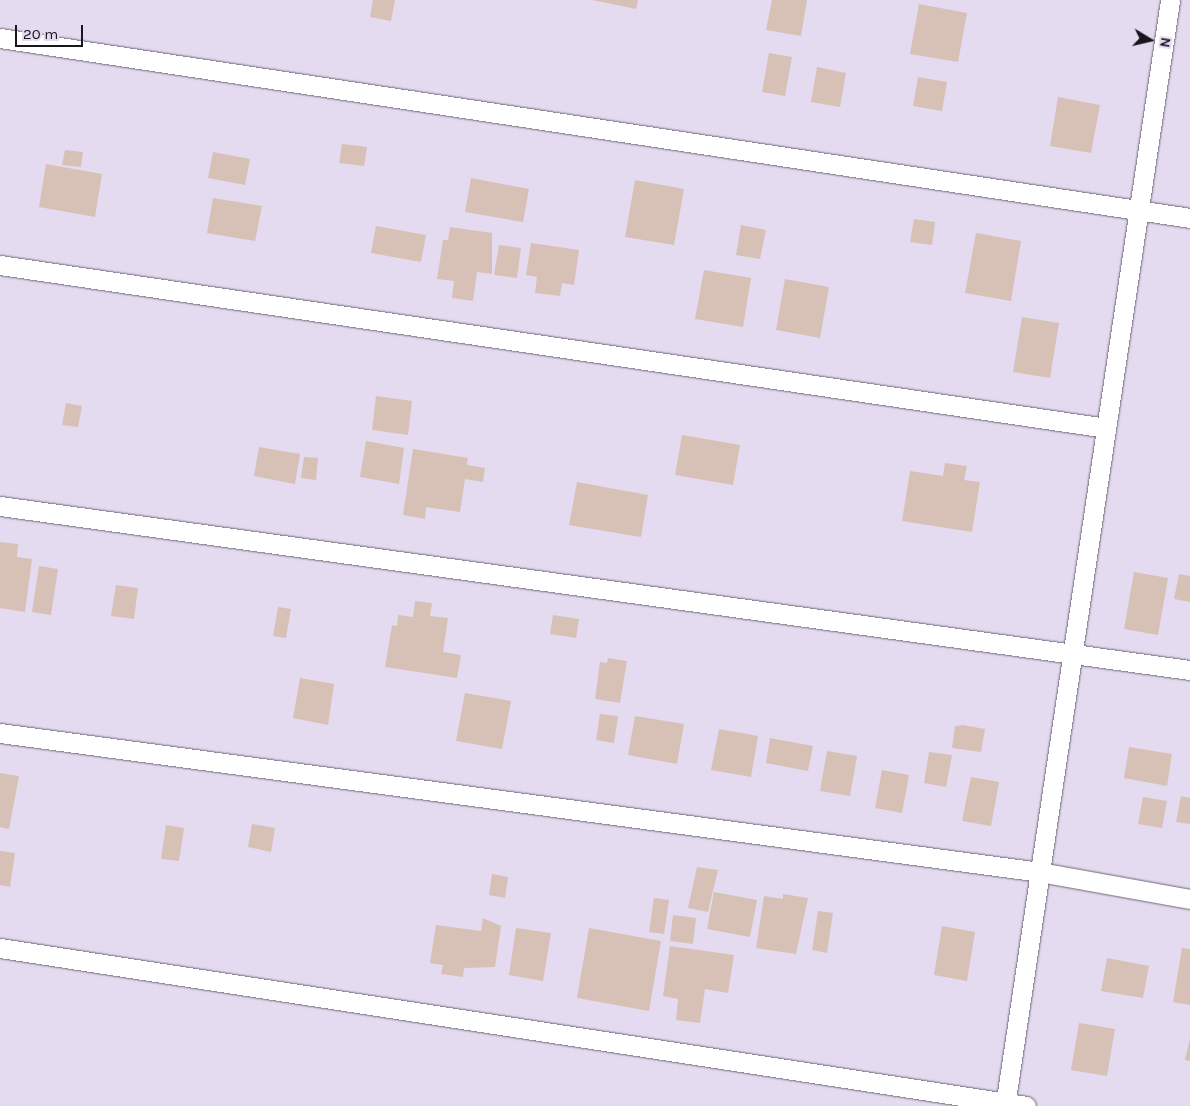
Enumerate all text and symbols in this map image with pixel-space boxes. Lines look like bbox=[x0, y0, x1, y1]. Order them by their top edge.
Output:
scale bar bbox=[18, 15, 85, 47]
north arrow bbox=[1125, 15, 1175, 65]
text: 20 m bbox=[23, 25, 58, 43]
text: N bbox=[1156, 36, 1174, 49]

